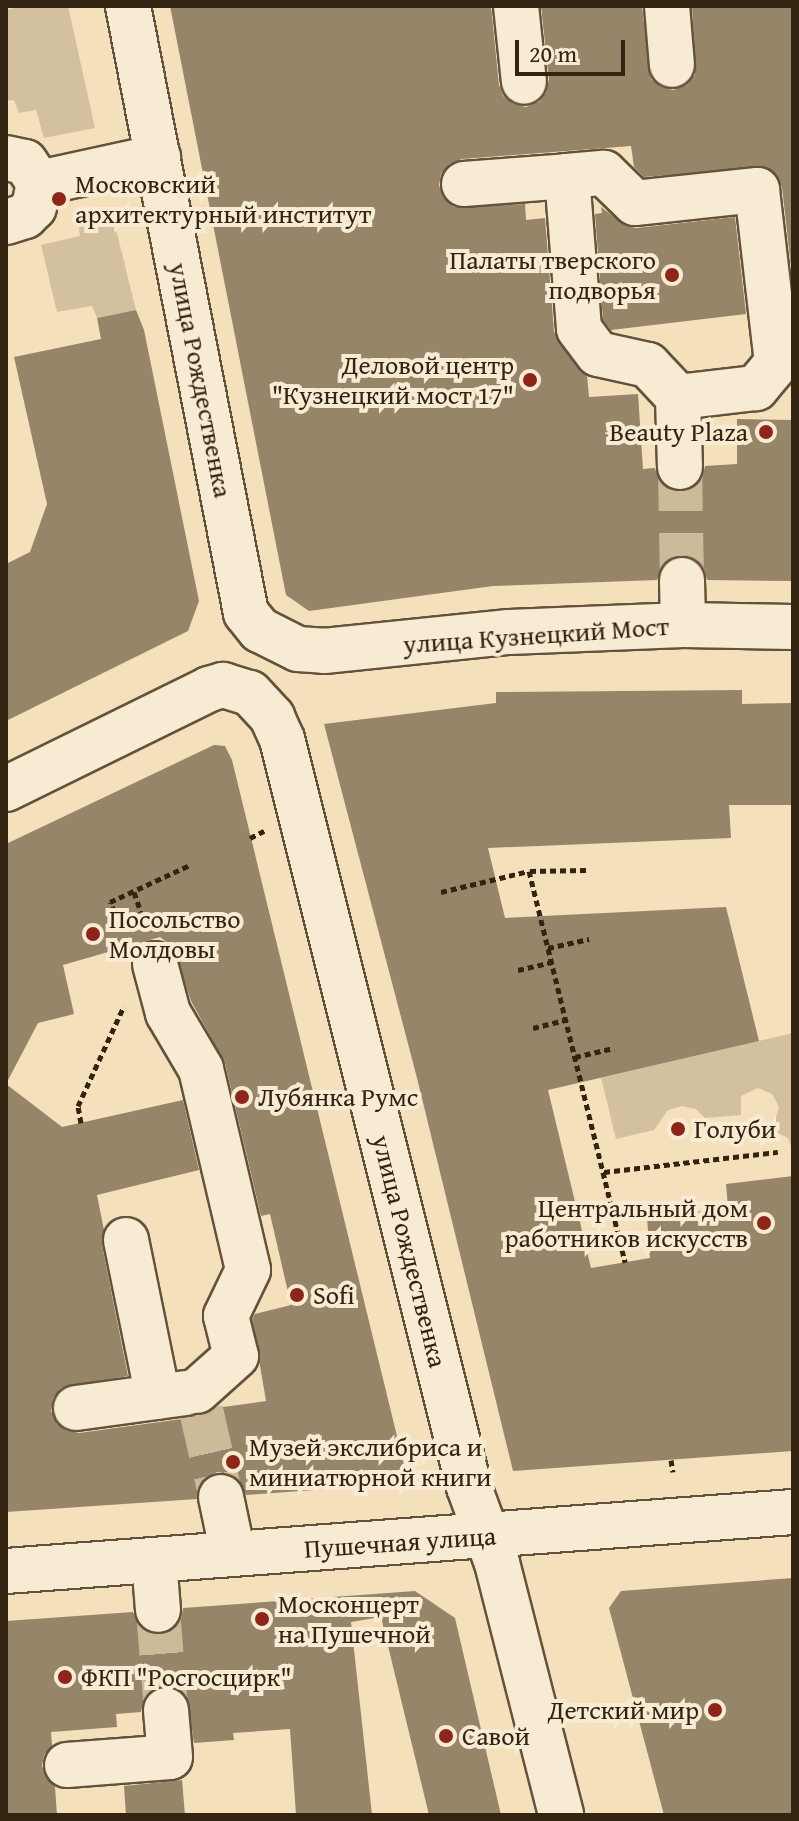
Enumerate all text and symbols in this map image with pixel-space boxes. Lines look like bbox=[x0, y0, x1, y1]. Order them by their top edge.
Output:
scale bar bbox=[519, 24, 629, 74]
text: 20 m bbox=[529, 36, 577, 71]
place label: Московский архитектурный институт bbox=[75, 168, 371, 230]
marker: Московский архитектурный институт bbox=[50, 190, 68, 208]
place label: Палаты тверского подворья bbox=[450, 244, 656, 306]
street label: улица Рождественка bbox=[163, 260, 239, 500]
marker: Палаты тверского подворья bbox=[663, 266, 681, 284]
place label: Деловой центр "Кузнецкий мост 17" bbox=[272, 349, 514, 410]
marker: Деловой центр "Кузнецкий мост 17" bbox=[521, 371, 539, 389]
place label: Beauty Plaza bbox=[610, 416, 748, 448]
marker: Beauty Plaza bbox=[755, 421, 777, 443]
street label: улица Кузнецкий Мост bbox=[402, 610, 670, 660]
place label: Посольство Молдовы bbox=[109, 903, 240, 964]
marker: Посольство Молдовы bbox=[84, 925, 102, 943]
place label: Лубянка Румс bbox=[258, 1081, 418, 1113]
marker: Лубянка Румс bbox=[233, 1088, 251, 1106]
place label: Голуби bbox=[694, 1113, 776, 1145]
marker: Голуби bbox=[669, 1120, 687, 1138]
street label: улица Рождественка bbox=[366, 1131, 454, 1371]
place label: Центральный дом работников искусств bbox=[504, 1192, 748, 1254]
marker: Центральный дом работников искусств bbox=[755, 1214, 773, 1232]
place label: Sofi bbox=[313, 1279, 355, 1311]
marker: Sofi bbox=[288, 1286, 306, 1304]
place label: Музей экслибриса и миниатюрной книги bbox=[249, 1431, 491, 1492]
marker: Музей экслибриса и миниатюрной книги bbox=[224, 1453, 242, 1471]
street label: Пушечная улица bbox=[303, 1520, 497, 1564]
place label: Москонцерт на Пушечной bbox=[278, 1588, 431, 1650]
marker: Москонцерт на Пушечной bbox=[253, 1610, 271, 1628]
place label: ФКП "Росгосцирк" bbox=[81, 1661, 292, 1693]
marker: ФКП "Росгосцирк" bbox=[56, 1668, 74, 1686]
place label: Детский мир bbox=[548, 1694, 699, 1726]
marker: Детский мир bbox=[706, 1701, 724, 1719]
place label: Савой bbox=[462, 1720, 530, 1752]
marker: Савой bbox=[437, 1727, 455, 1745]

